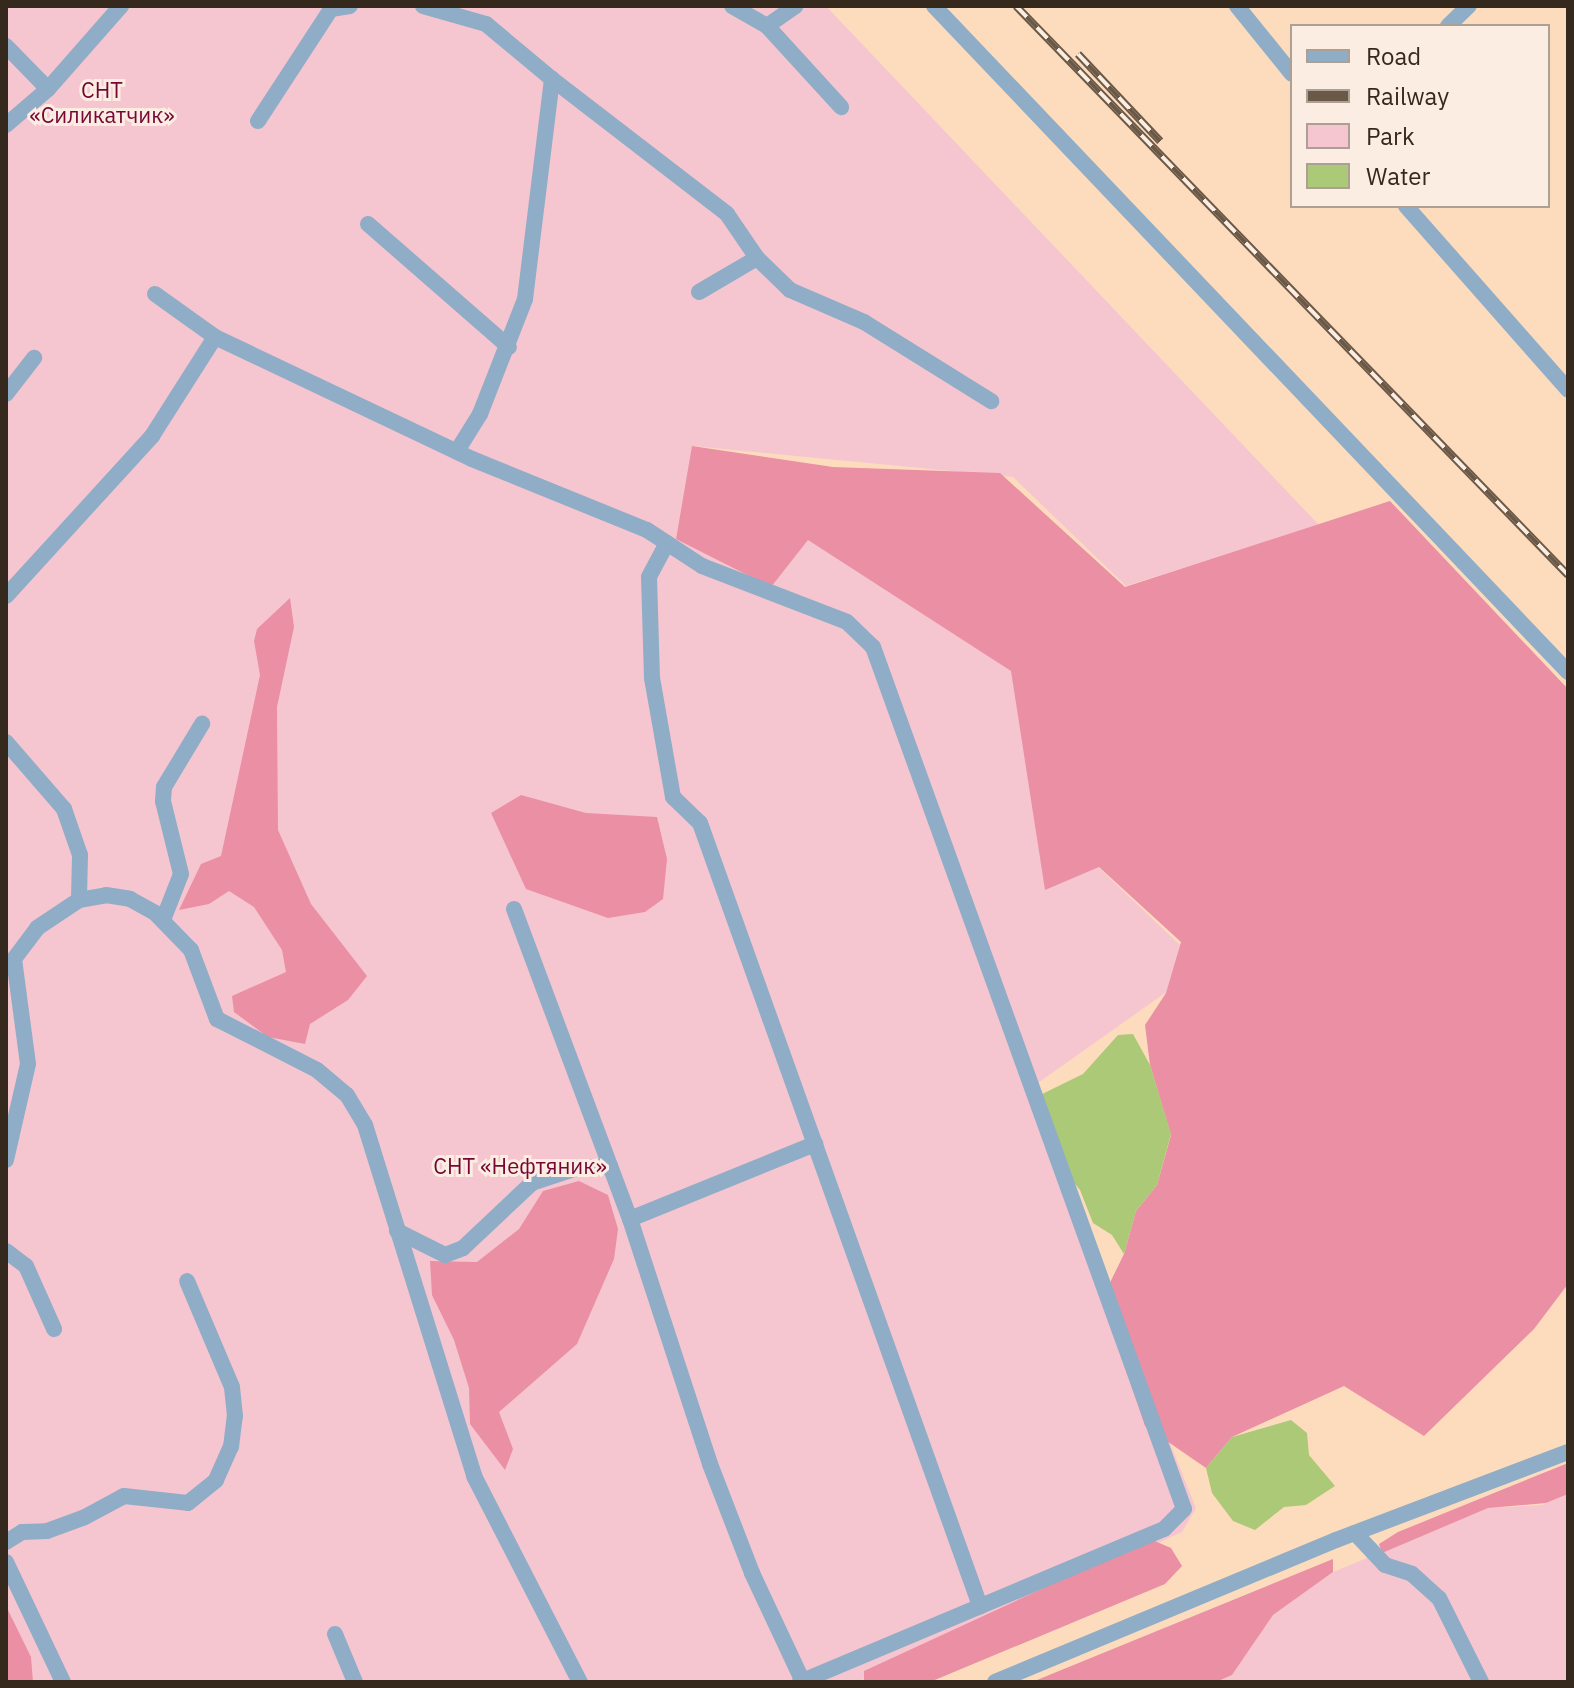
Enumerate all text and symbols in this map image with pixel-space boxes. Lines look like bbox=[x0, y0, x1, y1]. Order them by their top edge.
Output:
legend bbox=[1290, 24, 1550, 208]
text: Road bbox=[1366, 40, 1421, 72]
park label: СНТ «Силикатчик» bbox=[29, 76, 175, 128]
text: Railway bbox=[1366, 80, 1449, 112]
text: Park bbox=[1366, 120, 1415, 152]
text: Water bbox=[1366, 160, 1430, 192]
park label: СНТ «Нефтяник» bbox=[433, 1153, 607, 1179]

